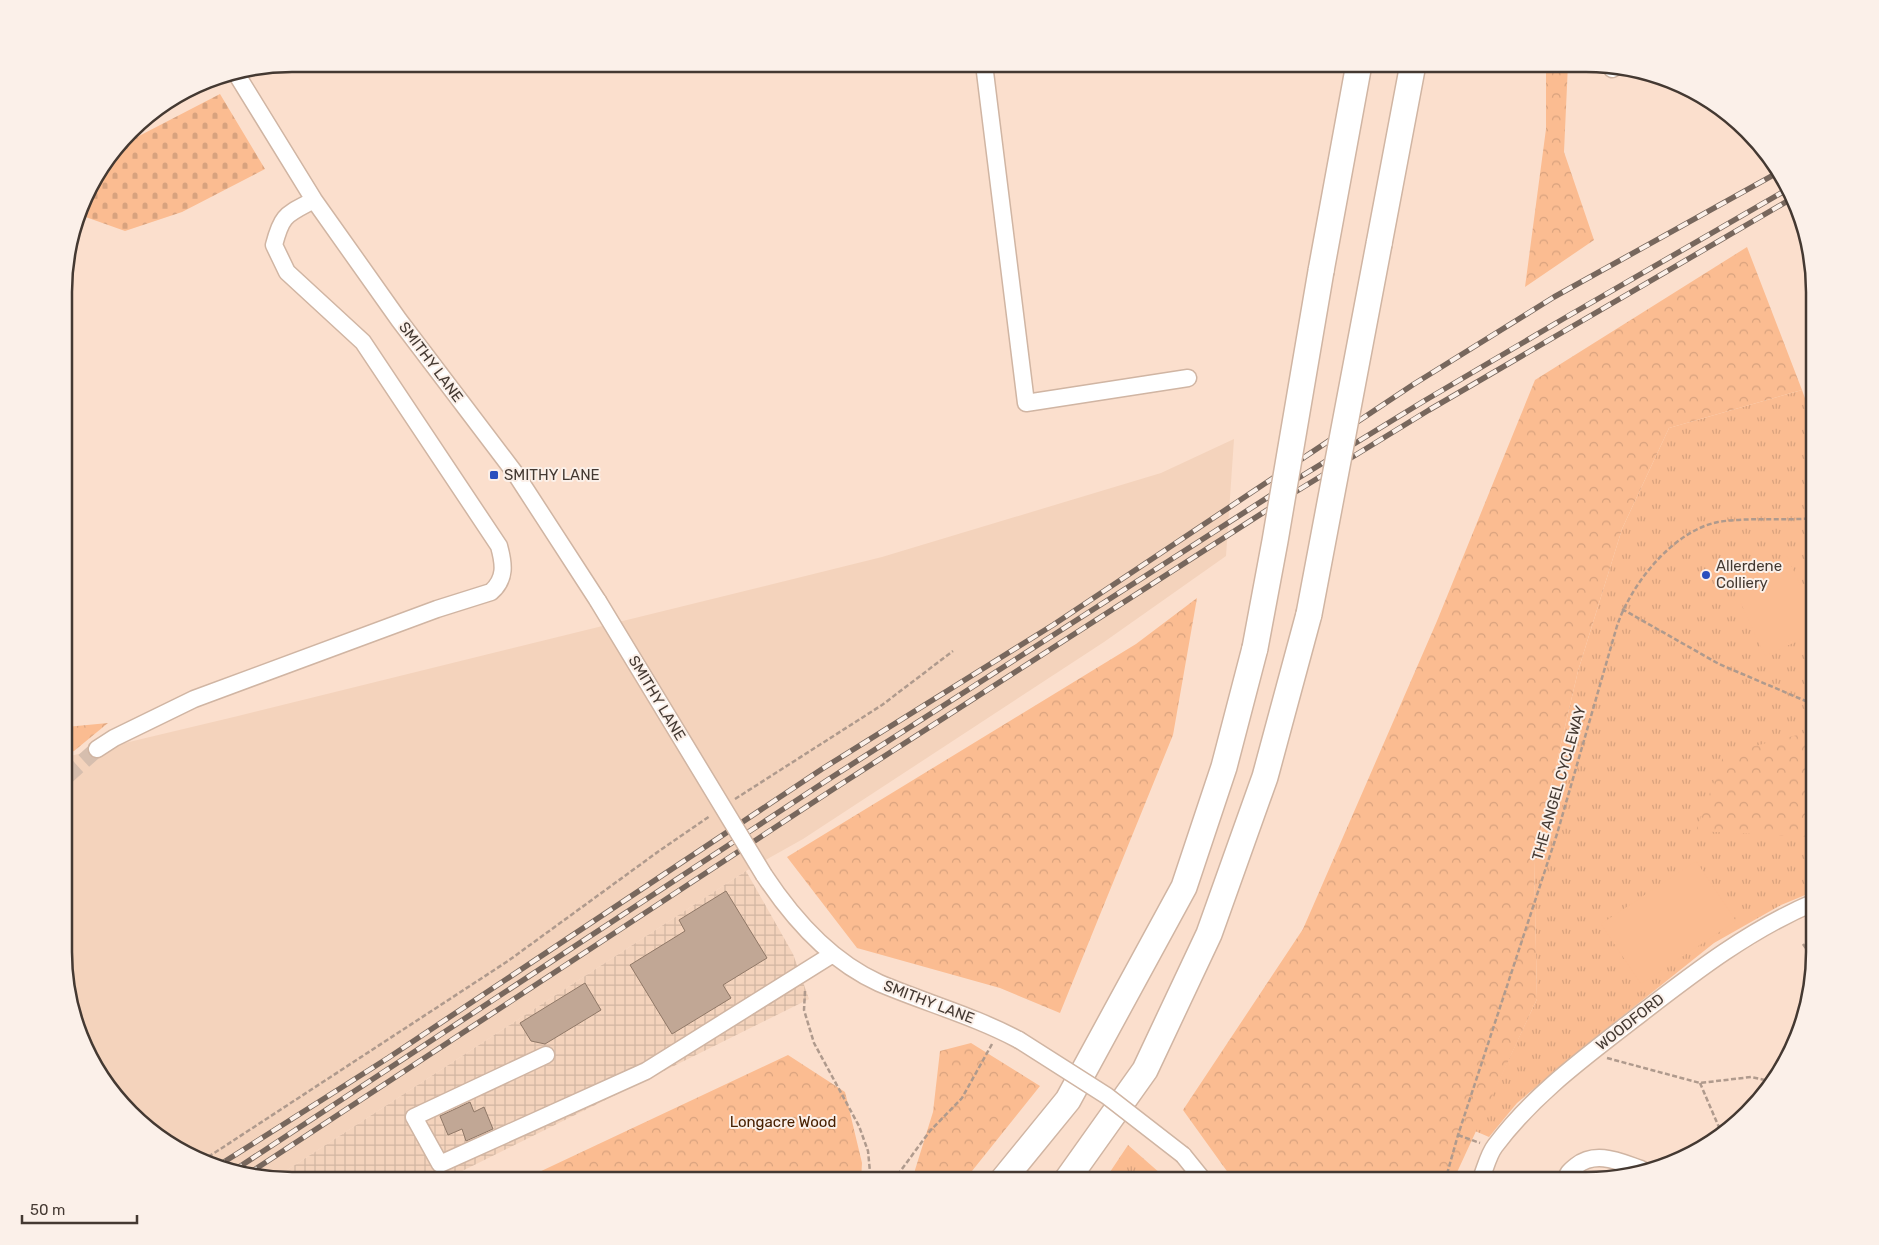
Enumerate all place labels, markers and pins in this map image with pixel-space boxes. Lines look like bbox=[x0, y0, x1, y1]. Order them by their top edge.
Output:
place label: SMITHY LANE bbox=[504, 466, 600, 484]
marker: SMITHY LANE bbox=[488, 469, 500, 481]
place label: Allerdene Colliery bbox=[1716, 557, 1782, 592]
marker: Allerdene Colliery bbox=[1700, 569, 1712, 581]

